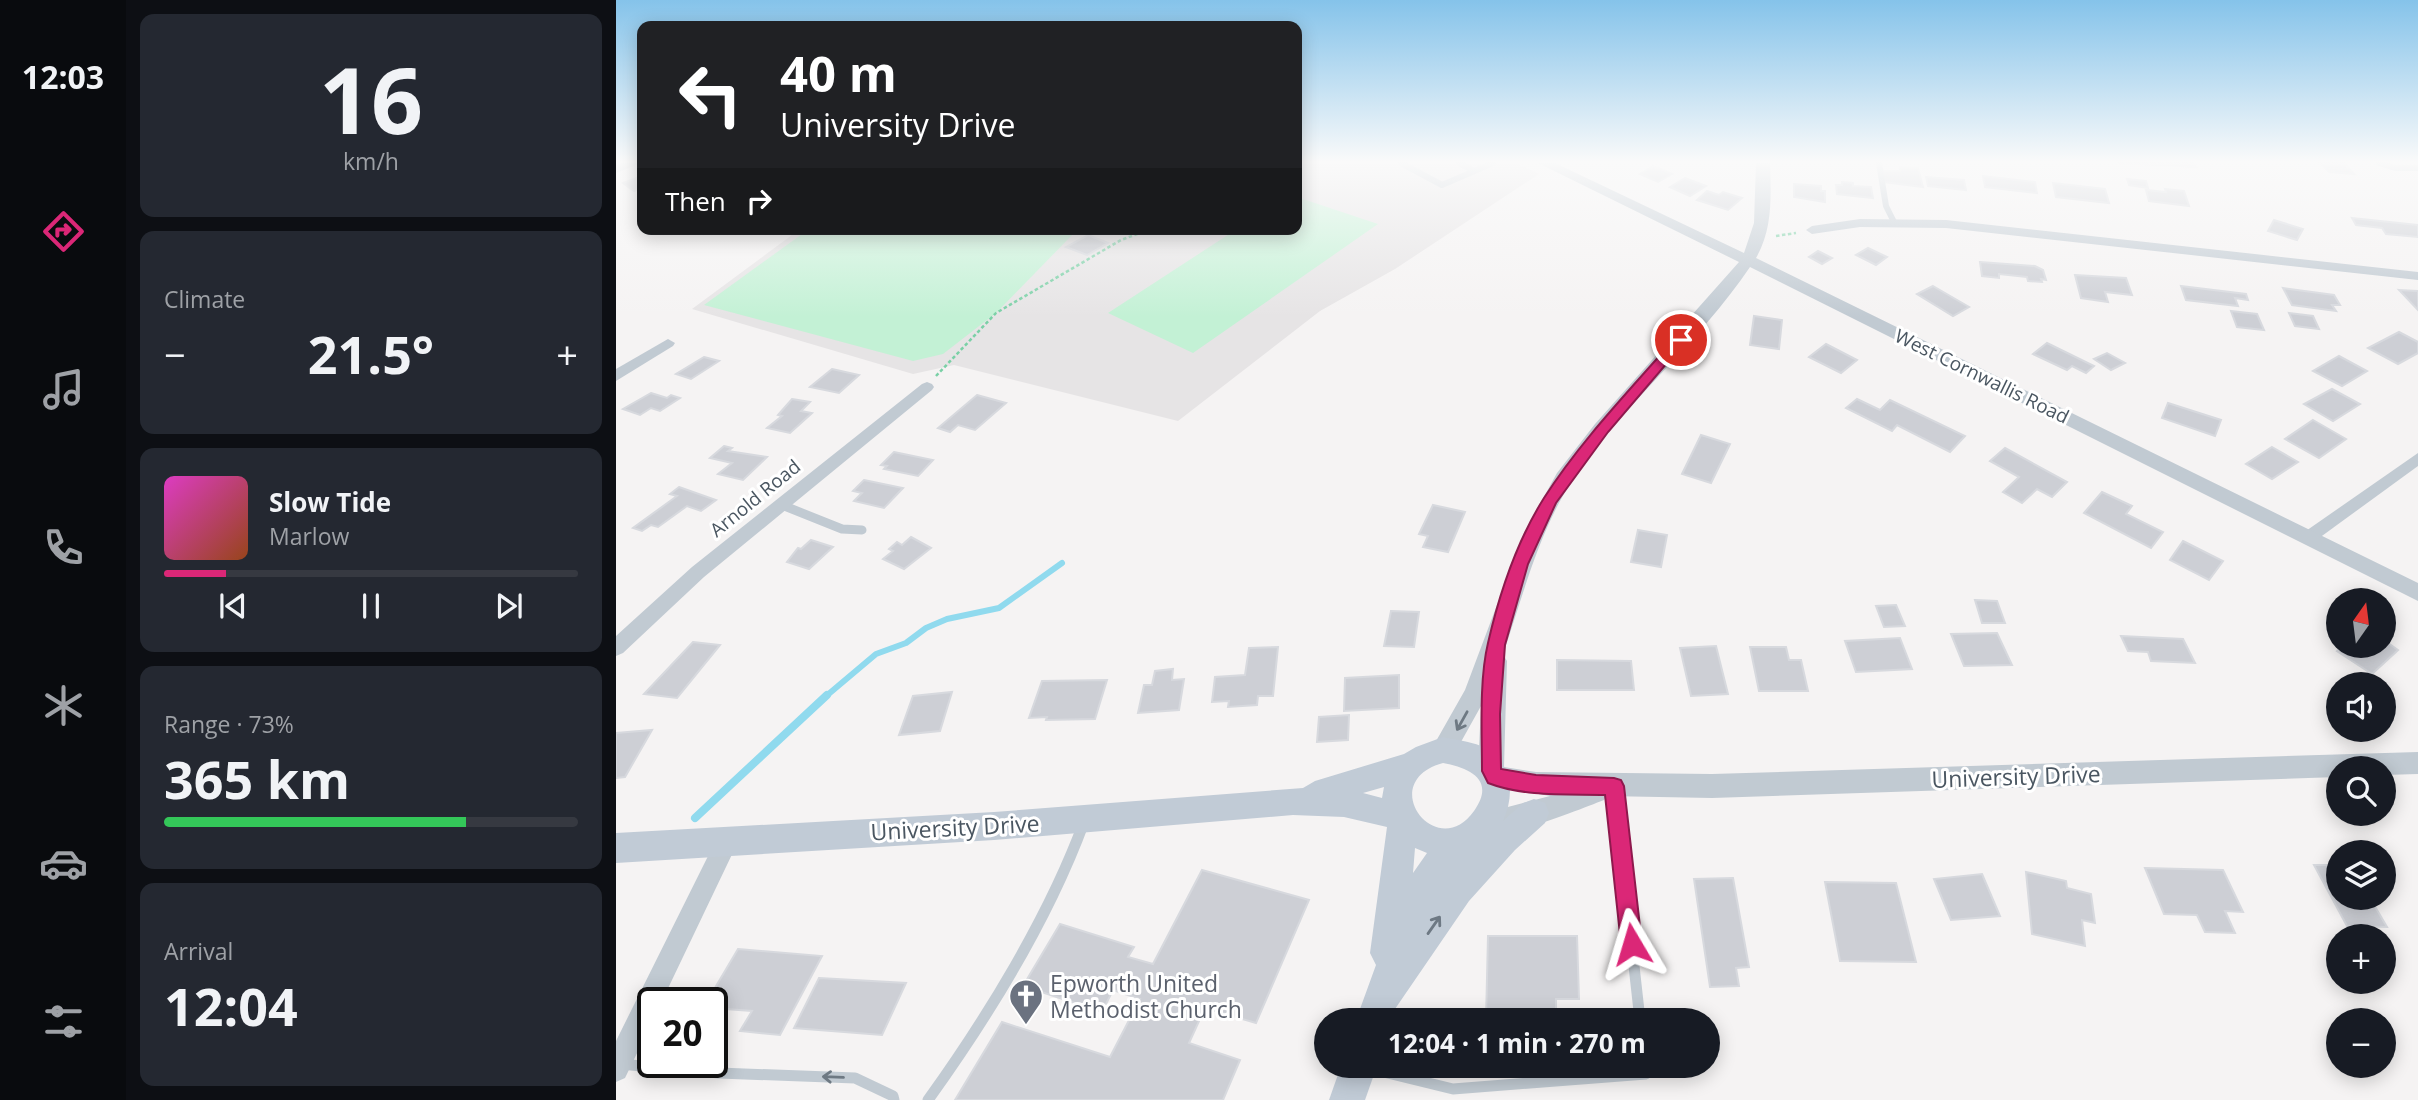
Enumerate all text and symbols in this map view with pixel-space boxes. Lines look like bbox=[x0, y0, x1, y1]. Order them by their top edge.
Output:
text: 16 bbox=[319, 37, 423, 161]
text: 40 m bbox=[780, 40, 897, 106]
icon: left bbox=[665, 49, 756, 140]
text: 12:03 bbox=[22, 55, 104, 98]
text: University Drive bbox=[780, 103, 1015, 146]
text: km/h bbox=[343, 145, 399, 177]
icon: right bbox=[740, 182, 778, 220]
text: Then bbox=[665, 183, 726, 219]
icon: directions bbox=[39, 207, 88, 256]
text: Climate bbox=[164, 283, 245, 315]
pin bbox=[1651, 310, 1711, 370]
text: 21.5° bbox=[308, 318, 434, 389]
icon: arrive bbox=[1662, 321, 1700, 359]
street label: West Cornwallis Road bbox=[1891, 322, 2073, 430]
text: − bbox=[164, 328, 186, 380]
text: + bbox=[556, 328, 578, 380]
icon: music bbox=[39, 365, 88, 414]
street label: Arnold Road bbox=[704, 453, 806, 543]
text: Slow Tide bbox=[269, 484, 391, 520]
text: Marlow bbox=[269, 520, 349, 552]
icon: phone bbox=[39, 523, 88, 572]
icon: previous bbox=[214, 587, 252, 625]
icon: pause bbox=[352, 587, 390, 625]
icon: next bbox=[490, 587, 528, 625]
north arrow bbox=[2326, 588, 2396, 658]
map controls bbox=[2326, 588, 2396, 1078]
button: sound bbox=[2326, 672, 2396, 742]
icon: climate bbox=[39, 681, 88, 730]
text: Range · 73% bbox=[164, 708, 294, 740]
one-way arrow bbox=[1455, 711, 1469, 731]
text: 365 km bbox=[164, 743, 350, 814]
button: search bbox=[2326, 756, 2396, 826]
street label: University Drive bbox=[1931, 757, 2101, 795]
street label: University Drive bbox=[870, 807, 1040, 847]
icon: car bbox=[39, 839, 88, 888]
button: layers bbox=[2326, 840, 2396, 910]
position arrow bbox=[1595, 907, 1669, 981]
one-way arrow bbox=[1427, 916, 1441, 935]
button: + bbox=[2326, 924, 2396, 994]
text: Arrival bbox=[164, 935, 233, 967]
place label: Epworth United Methodist Church bbox=[1050, 967, 1242, 1025]
text: 12:04 bbox=[164, 970, 298, 1041]
church icon: Epworth United Methodist Church bbox=[1007, 977, 1045, 1026]
speed limit sign: 20 bbox=[637, 987, 728, 1078]
icon: filters bbox=[39, 997, 88, 1046]
button: − bbox=[2326, 1008, 2396, 1078]
text: 12:04 · 1 min · 270 m bbox=[1388, 1025, 1646, 1061]
one-way arrow bbox=[821, 1071, 844, 1084]

